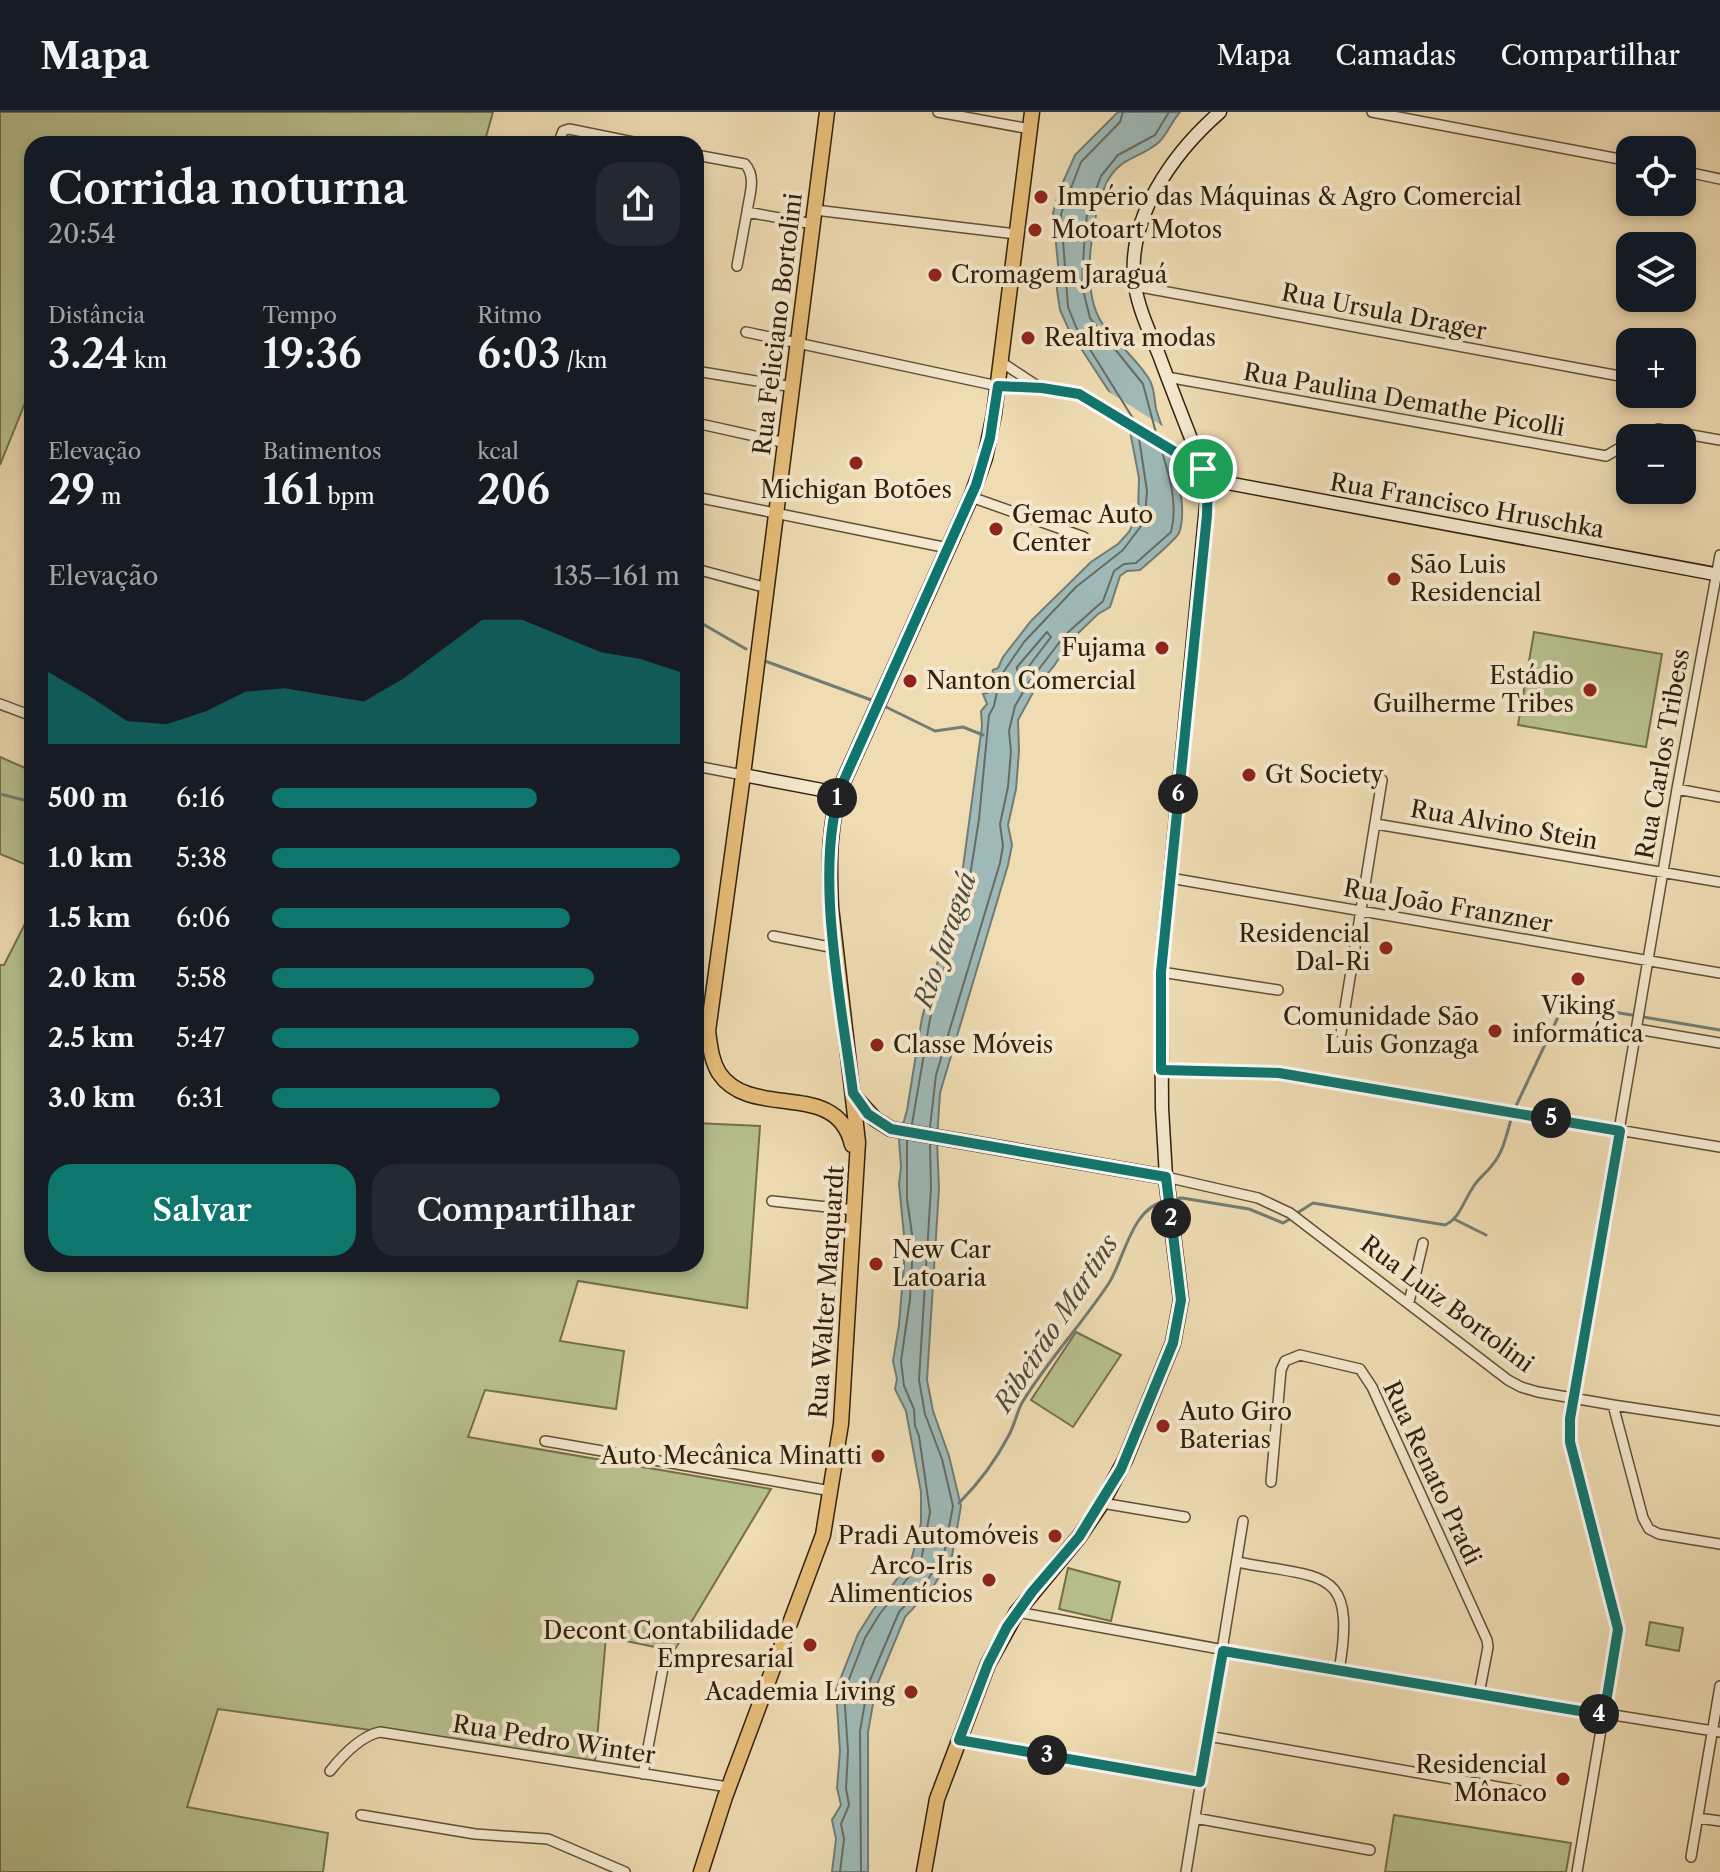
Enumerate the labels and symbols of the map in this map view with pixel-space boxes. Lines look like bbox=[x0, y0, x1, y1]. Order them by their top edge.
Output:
place label: Império das Máquinas & Agro Comercial bbox=[1057, 182, 1522, 211]
marker: Império das Máquinas & Agro Comercial bbox=[1032, 188, 1050, 206]
street label: Rua Feliciano Bortolini bbox=[747, 191, 808, 457]
place label: Motoart Motos bbox=[1051, 215, 1222, 244]
marker: Motoart Motos bbox=[1026, 221, 1044, 239]
place label: Cromagem Jaraguá bbox=[951, 260, 1168, 289]
marker: Cromagem Jaraguá bbox=[926, 266, 944, 284]
street label: Rua Ursula Drager bbox=[1279, 277, 1489, 346]
place label: Realtiva modas bbox=[1044, 323, 1216, 352]
marker: Realtiva modas bbox=[1019, 329, 1037, 347]
street label: Rua Paulina Demathe Picolli bbox=[1241, 357, 1567, 442]
pin bbox=[1169, 435, 1237, 503]
marker: Michigan Botões bbox=[847, 454, 865, 472]
street label: Rua Francisco Hruschka bbox=[1328, 467, 1607, 544]
place label: Michigan Botões bbox=[760, 475, 952, 504]
place label: Gemac Auto Center bbox=[1012, 500, 1153, 557]
marker: Gemac Auto Center bbox=[987, 520, 1005, 538]
place label: São Luis Residencial bbox=[1410, 550, 1541, 607]
marker: São Luis Residencial bbox=[1385, 570, 1403, 588]
place label: Fujama bbox=[1061, 633, 1146, 662]
marker: Fujama bbox=[1153, 639, 1171, 657]
street label: Rua Carlos Tribess bbox=[1630, 646, 1695, 861]
place label: Estádio Guilherme Tribes bbox=[1373, 661, 1574, 718]
place label: Nanton Comercial bbox=[926, 666, 1136, 695]
marker: Nanton Comercial bbox=[901, 672, 919, 690]
marker: Estádio Guilherme Tribes bbox=[1581, 681, 1599, 699]
place label: Gt Society bbox=[1265, 760, 1384, 789]
marker: Gt Society bbox=[1240, 766, 1258, 784]
pin: 6 bbox=[1158, 774, 1198, 814]
pin: 1 bbox=[817, 778, 857, 818]
street label: Rua Alvino Stein bbox=[1408, 794, 1600, 855]
water label: Rio Jaraguá bbox=[906, 868, 983, 1014]
street label: Rua João Franzner bbox=[1341, 873, 1555, 938]
place label: Residencial Dal-Ri bbox=[1239, 919, 1370, 976]
marker: Residencial Dal-Ri bbox=[1377, 939, 1395, 957]
marker: Viking informática bbox=[1569, 970, 1587, 988]
place label: Viking informática bbox=[1512, 991, 1644, 1048]
place label: Comunidade São Luis Gonzaga bbox=[1283, 1002, 1479, 1059]
marker: Comunidade São Luis Gonzaga bbox=[1486, 1022, 1504, 1040]
place label: Classe Móveis bbox=[893, 1030, 1053, 1059]
marker: Classe Móveis bbox=[868, 1036, 886, 1054]
pin: 5 bbox=[1531, 1098, 1571, 1138]
street label: Rua Walter Marquardt bbox=[803, 1164, 850, 1419]
pin: 2 bbox=[1151, 1198, 1191, 1238]
water label: Ribeirão Martins bbox=[986, 1228, 1126, 1419]
street label: Rua Luiz Bortolini bbox=[1355, 1229, 1540, 1378]
place label: New Car Latoaria bbox=[892, 1235, 991, 1292]
marker: New Car Latoaria bbox=[867, 1255, 885, 1273]
street label: Rua Renato Pradi bbox=[1377, 1376, 1488, 1569]
place label: Auto Giro Baterias bbox=[1178, 1397, 1292, 1454]
marker: Auto Giro Baterias bbox=[1154, 1417, 1172, 1435]
place label: Auto Mecânica Minatti bbox=[600, 1441, 862, 1470]
marker: Auto Mecânica Minatti bbox=[869, 1447, 887, 1465]
place label: Pradi Automóveis bbox=[838, 1521, 1039, 1550]
marker: Pradi Automóveis bbox=[1046, 1527, 1064, 1545]
place label: Arco-Iris Alimentícios bbox=[828, 1551, 973, 1608]
marker: Arco-Iris Alimentícios bbox=[980, 1571, 998, 1589]
place label: Decont Contabilidade Empresarial bbox=[543, 1616, 794, 1673]
marker: Decont Contabilidade Empresarial bbox=[801, 1636, 819, 1654]
place label: Academia Living bbox=[704, 1677, 895, 1706]
marker: Academia Living bbox=[902, 1683, 920, 1701]
pin: 4 bbox=[1579, 1694, 1619, 1734]
street label: Rua Pedro Winter bbox=[451, 1709, 658, 1770]
pin: 3 bbox=[1027, 1735, 1067, 1775]
place label: Residencial Mônaco bbox=[1416, 1750, 1547, 1807]
marker: Residencial Mônaco bbox=[1554, 1770, 1572, 1788]

